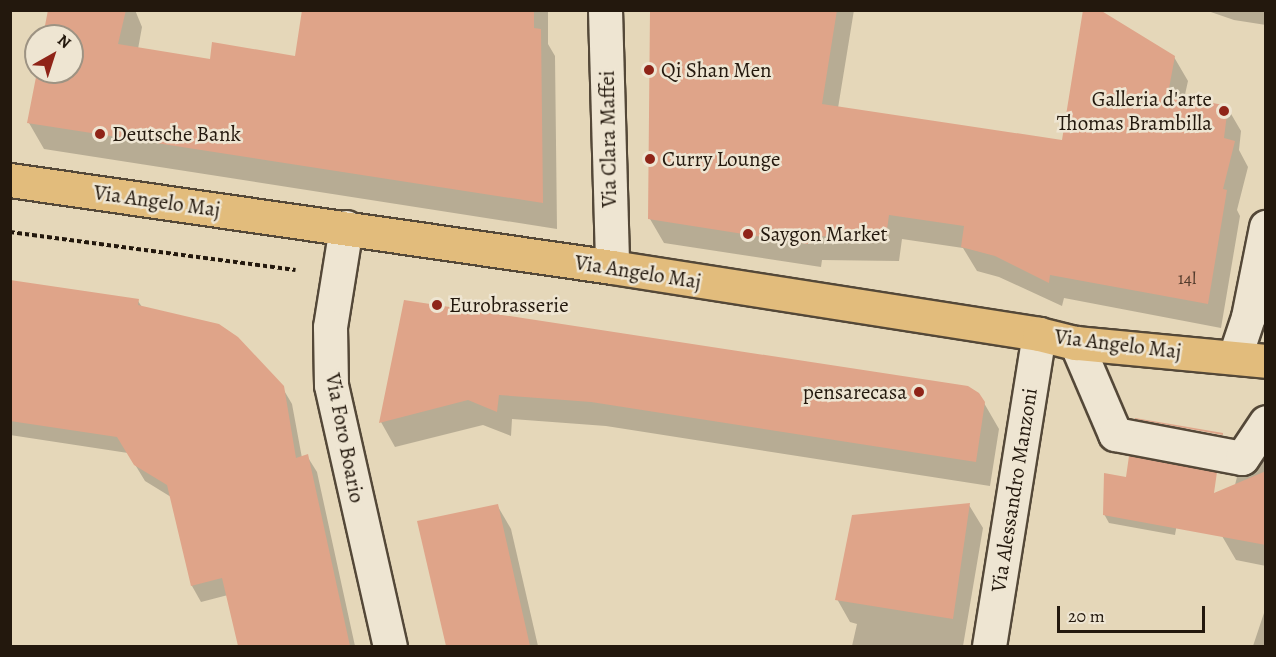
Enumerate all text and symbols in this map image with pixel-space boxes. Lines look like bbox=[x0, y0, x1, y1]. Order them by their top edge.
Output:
north arrow bbox=[24, 24, 84, 84]
text: N bbox=[53, 29, 76, 54]
place label: Qi Shan Men bbox=[661, 57, 772, 83]
marker: Qi Shan Men bbox=[642, 63, 656, 77]
street label: Via Clara Maffei bbox=[594, 70, 622, 208]
place label: Galleria d'arte Thomas Brambilla bbox=[1057, 86, 1212, 136]
marker: Galleria d'arte Thomas Brambilla bbox=[1217, 104, 1231, 118]
place label: Deutsche Bank bbox=[112, 121, 241, 147]
marker: Deutsche Bank bbox=[93, 127, 107, 141]
place label: Curry Lounge bbox=[662, 146, 780, 172]
marker: Curry Lounge bbox=[643, 152, 657, 166]
street label: Via Angelo Maj bbox=[92, 180, 222, 222]
place label: Saygon Market bbox=[760, 221, 887, 247]
marker: Saygon Market bbox=[741, 227, 755, 241]
street label: Via Angelo Maj bbox=[573, 250, 703, 294]
house number: 14l bbox=[1178, 267, 1196, 289]
place label: Eurobrasserie bbox=[449, 292, 569, 318]
marker: Eurobrasserie bbox=[430, 298, 444, 312]
street label: Via Angelo Maj bbox=[1053, 324, 1183, 364]
street label: Via Foro Boario bbox=[320, 371, 370, 505]
place label: pensarecasa bbox=[803, 379, 907, 405]
marker: pensarecasa bbox=[912, 385, 926, 399]
street label: Via Alessandro Manzoni bbox=[985, 386, 1043, 594]
scale bar bbox=[1060, 594, 1208, 632]
text: 20 m bbox=[1068, 604, 1105, 628]

